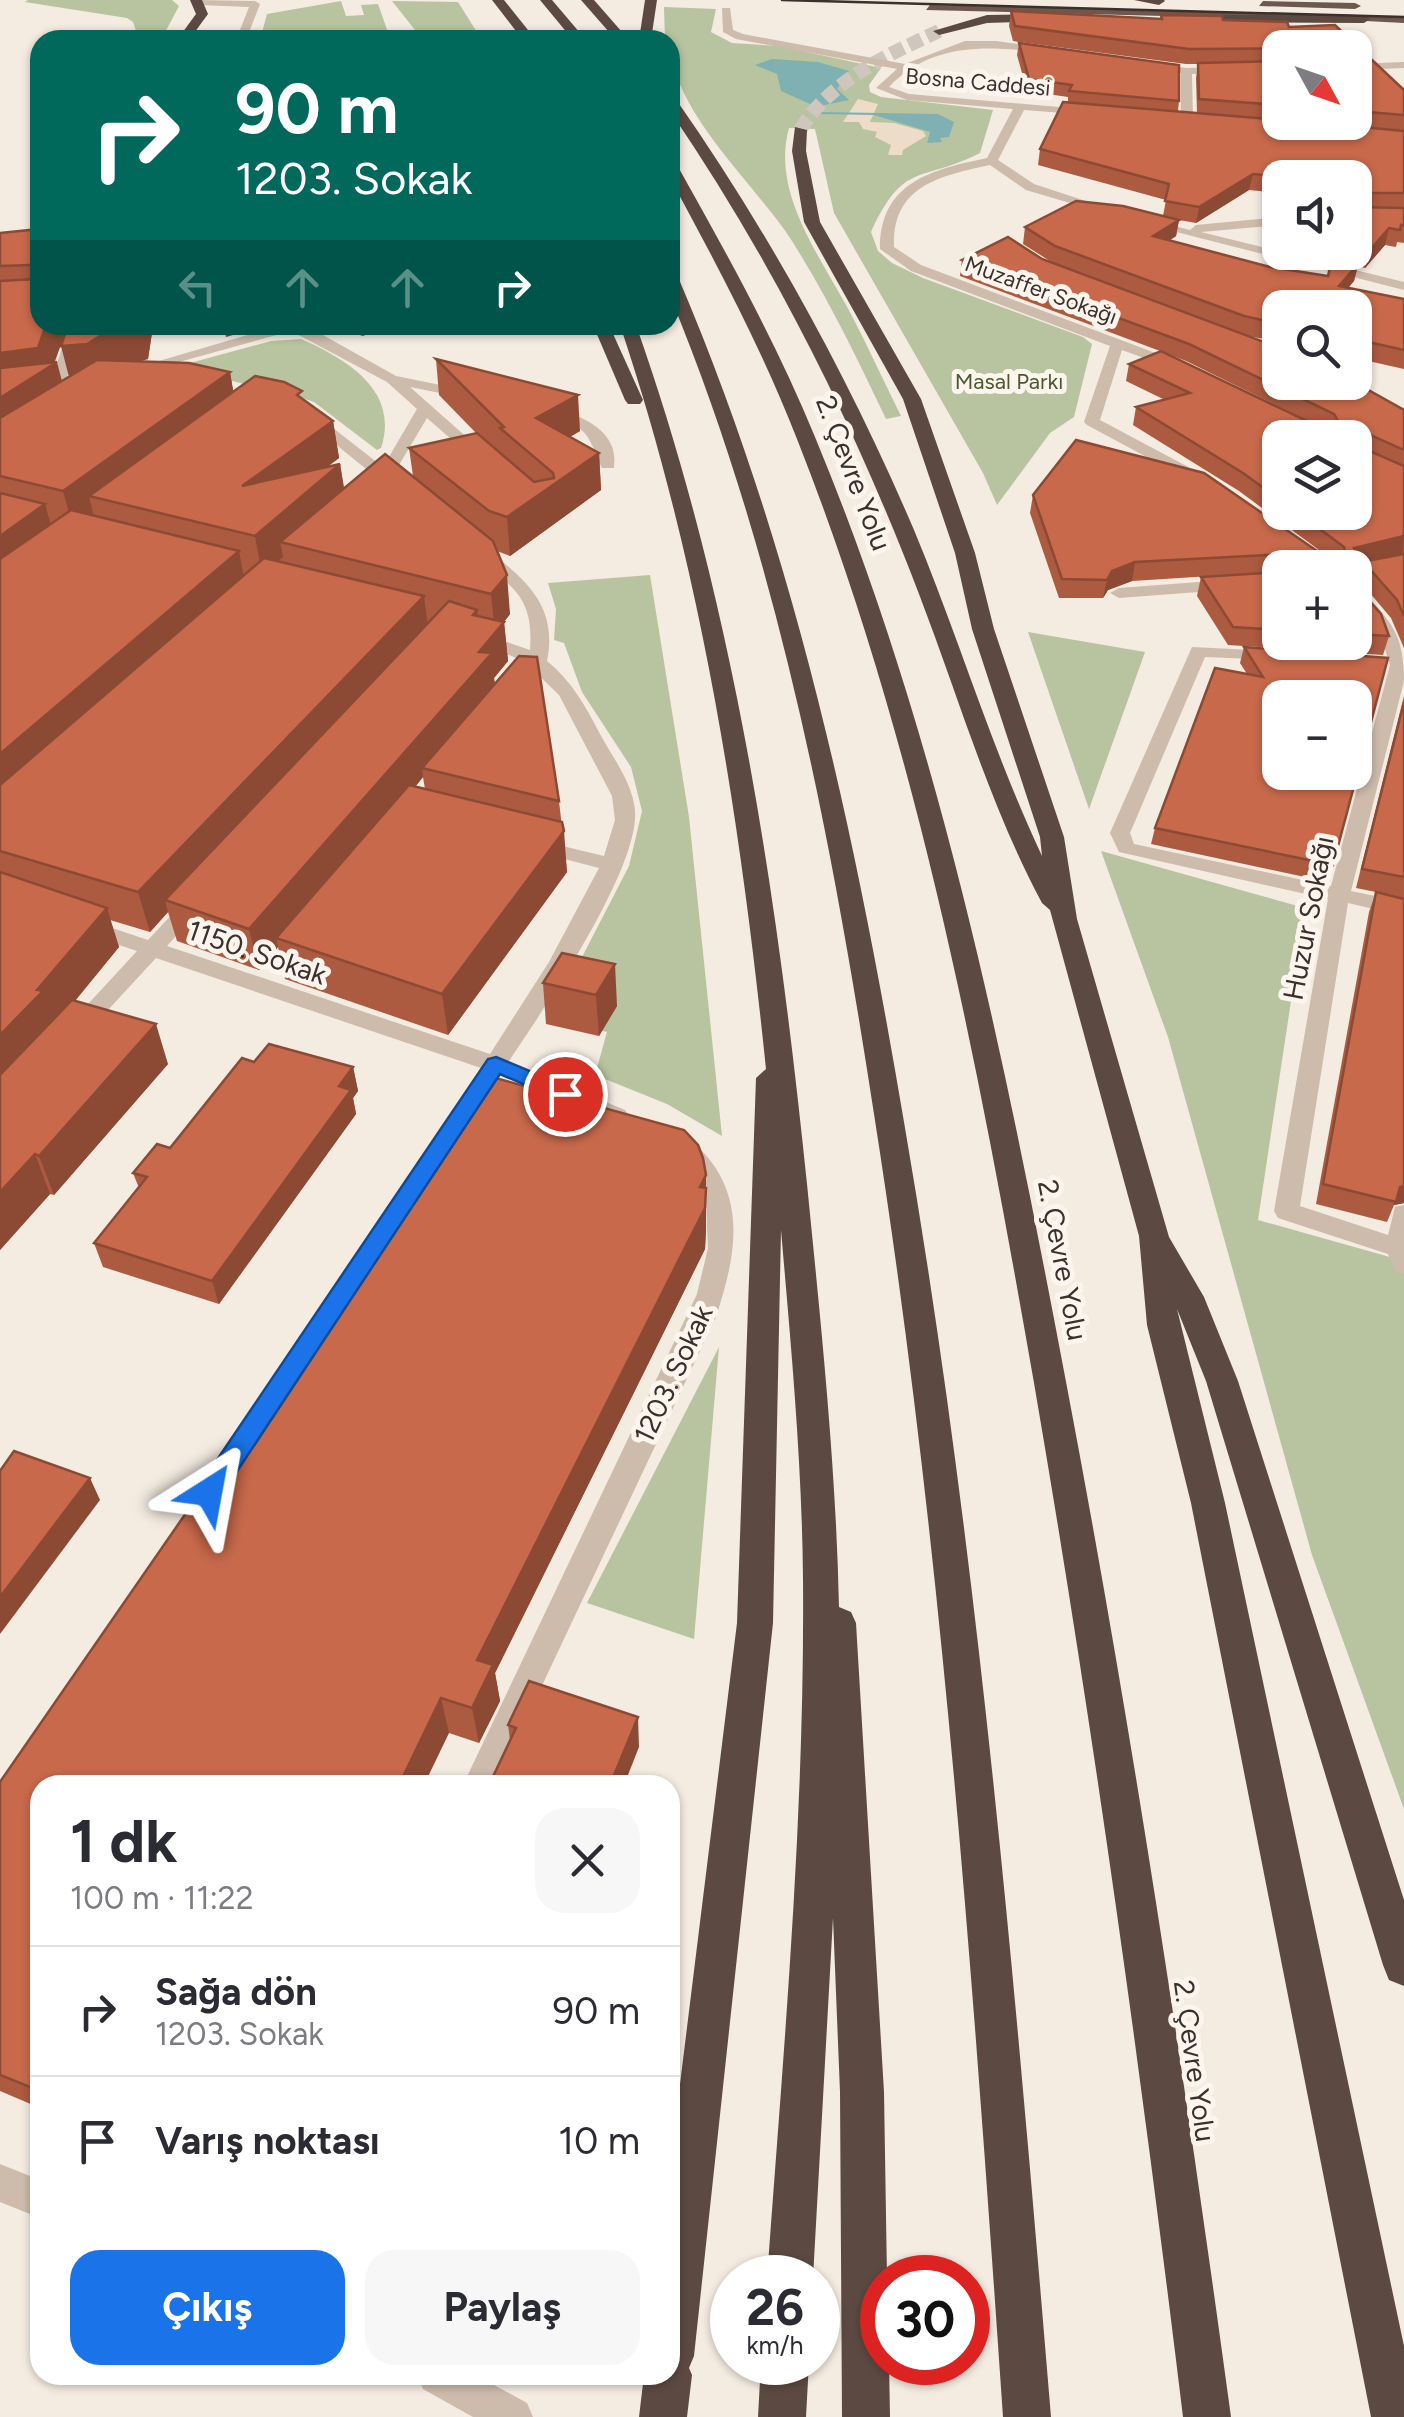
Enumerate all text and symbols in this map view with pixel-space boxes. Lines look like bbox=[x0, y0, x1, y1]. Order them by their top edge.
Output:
north arrow bbox=[1262, 30, 1372, 140]
map controls bbox=[1262, 30, 1372, 790]
street label: Bosna Caddesi bbox=[904, 62, 1052, 102]
text: 90 m bbox=[235, 66, 399, 151]
icon: right bbox=[70, 70, 200, 200]
text: 1203. Sokak bbox=[235, 151, 472, 205]
button: sound bbox=[1262, 160, 1372, 270]
street label: Muzaffer Sokağı bbox=[961, 250, 1121, 330]
icon: left bbox=[170, 260, 225, 315]
icon: ahead bbox=[275, 260, 330, 315]
icon: ahead bbox=[380, 260, 435, 315]
icon: right bbox=[485, 260, 540, 315]
button: search bbox=[1262, 290, 1372, 400]
park label: Masal Parkı bbox=[955, 368, 1063, 395]
street label: 2. Çevre Yolu bbox=[809, 391, 899, 555]
button: layers bbox=[1262, 420, 1372, 530]
button: + bbox=[1262, 550, 1372, 660]
button: − bbox=[1262, 680, 1372, 790]
street label: Huzur Sokağı bbox=[1275, 833, 1341, 1003]
street label: 1150. Sokak bbox=[183, 912, 331, 992]
pin bbox=[523, 1052, 608, 1137]
icon: arrive bbox=[538, 1067, 593, 1122]
street label: 2. Çevre Yolu bbox=[1031, 1177, 1095, 1343]
street label: 1203. Sokak bbox=[626, 1300, 720, 1448]
position arrow bbox=[157, 1440, 261, 1544]
text: 1 dk bbox=[70, 1805, 178, 1877]
button: close bbox=[535, 1808, 640, 1913]
text: 100 m · 11:22 bbox=[70, 1879, 254, 1917]
text: Sağa dön bbox=[155, 1969, 317, 2015]
street label: 2. Çevre Yolu bbox=[1167, 1978, 1223, 2144]
icon: right bbox=[70, 1984, 125, 2039]
text: 90 m bbox=[552, 1988, 640, 2034]
text: 1203. Sokak bbox=[155, 2015, 324, 2053]
icon: arrive bbox=[70, 2114, 125, 2169]
text: Varış noktası bbox=[155, 2118, 380, 2164]
text: 10 m bbox=[558, 2118, 640, 2164]
button: Çıkış bbox=[70, 2250, 345, 2365]
button: Paylaş bbox=[365, 2250, 640, 2365]
speed limit sign: 30 bbox=[860, 2255, 990, 2385]
text: 26 bbox=[746, 2277, 804, 2338]
text: km/h bbox=[746, 2330, 804, 2360]

